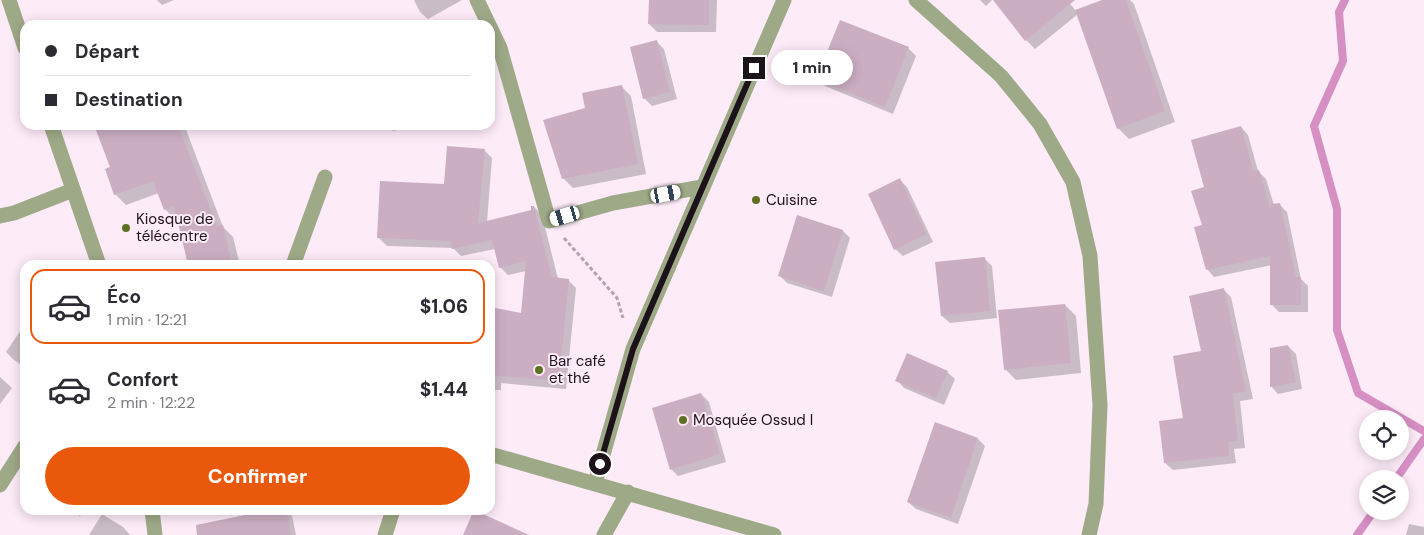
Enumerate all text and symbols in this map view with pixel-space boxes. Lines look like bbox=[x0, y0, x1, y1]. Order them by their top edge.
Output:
text: Départ bbox=[75, 39, 139, 64]
callout: 1 min bbox=[772, 50, 854, 86]
route end bbox=[743, 57, 765, 79]
text: 1 min bbox=[792, 57, 832, 78]
text: Destination bbox=[75, 87, 183, 112]
car bbox=[649, 184, 682, 204]
place label: Cuisine bbox=[766, 190, 817, 210]
marker: Cuisine bbox=[750, 194, 762, 206]
car bbox=[548, 205, 581, 227]
place label: Kiosque de télécentre bbox=[136, 209, 213, 246]
marker: Kiosque de télécentre bbox=[120, 222, 132, 234]
icon: car bbox=[47, 284, 92, 329]
text: Éco bbox=[107, 284, 141, 309]
text: $1.06 bbox=[420, 294, 468, 319]
text: 1 min · 12:21 bbox=[107, 309, 187, 330]
place label: Bar café et thé bbox=[549, 351, 606, 388]
marker: Bar café et thé bbox=[533, 364, 545, 376]
icon: car bbox=[47, 367, 92, 412]
text: Confort bbox=[107, 367, 179, 392]
text: $1.44 bbox=[420, 377, 468, 402]
text: 2 min · 12:22 bbox=[107, 392, 195, 413]
place label: Mosquée Ossud I bbox=[693, 410, 813, 430]
map controls bbox=[1359, 410, 1409, 520]
button: locate bbox=[1359, 410, 1409, 460]
marker: Mosquée Ossud I bbox=[677, 414, 689, 426]
button: Confirmer bbox=[45, 447, 470, 505]
route start bbox=[589, 453, 611, 475]
button: layers bbox=[1359, 470, 1409, 520]

